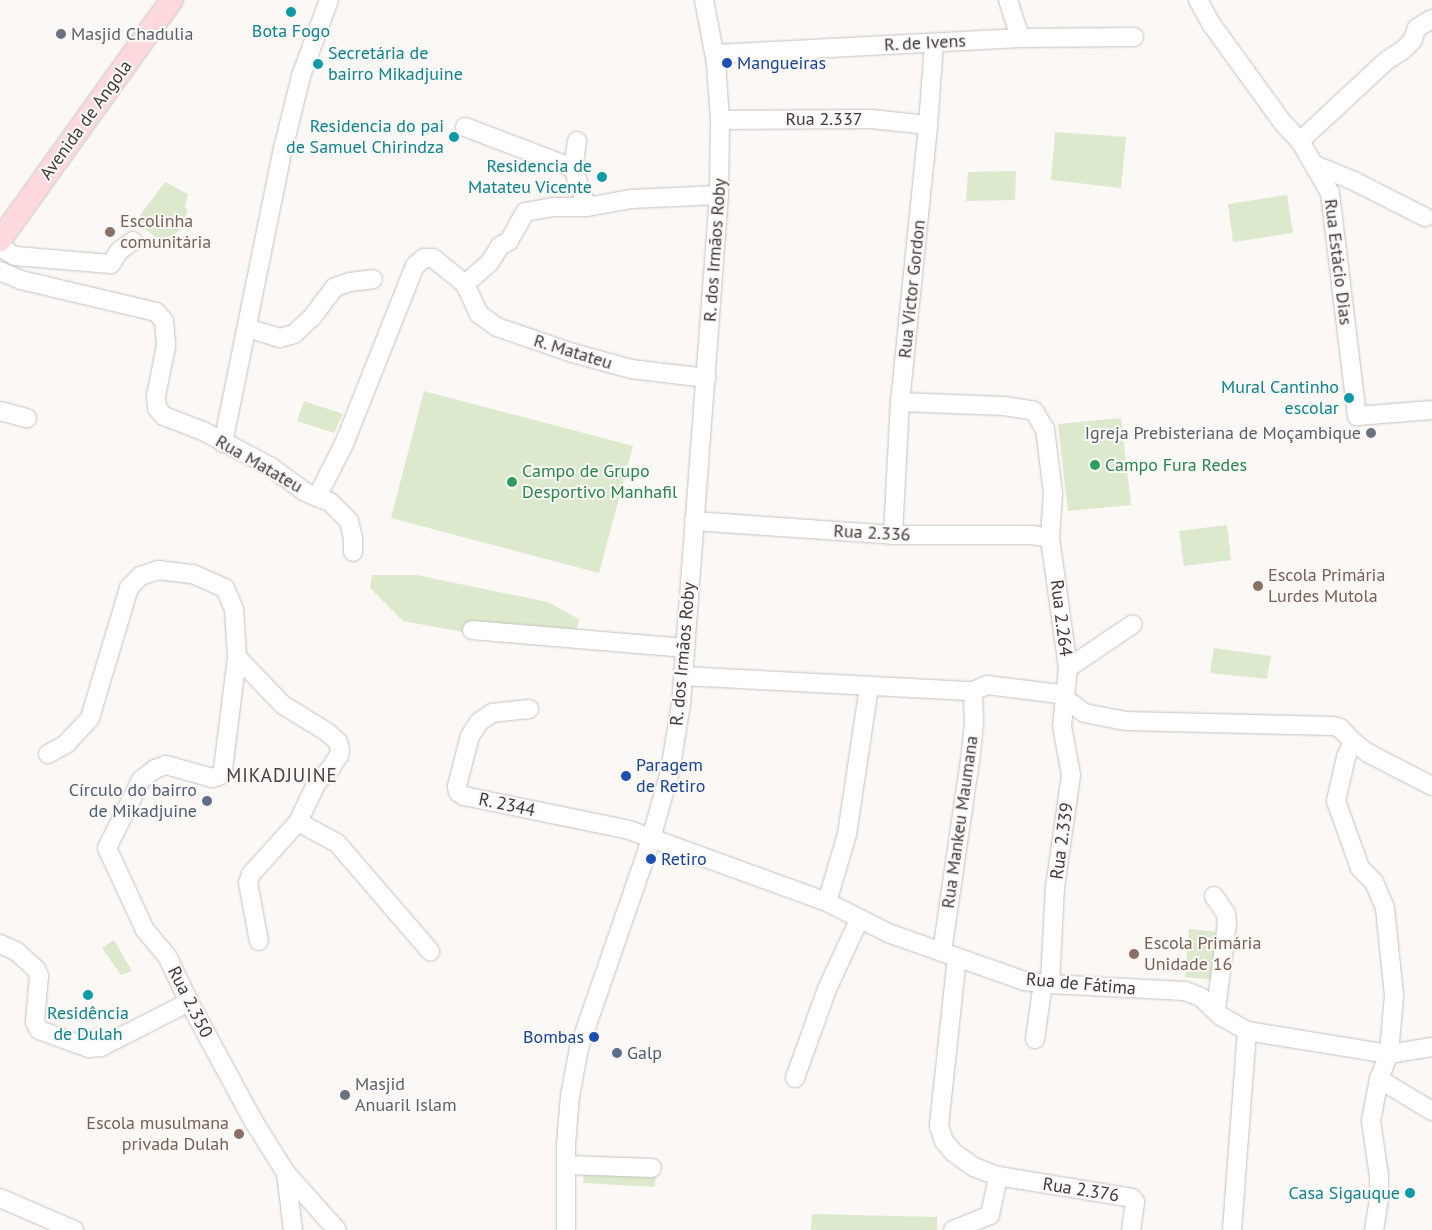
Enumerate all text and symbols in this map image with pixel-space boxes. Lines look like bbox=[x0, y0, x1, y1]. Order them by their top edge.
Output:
marker: Bota Fogo bbox=[285, 6, 297, 18]
place label: Bota Fogo bbox=[252, 20, 330, 42]
place label: Masjid Chadulia bbox=[71, 23, 193, 45]
marker: Masjid Chadulia bbox=[55, 28, 67, 40]
street label: R. de Ivens bbox=[883, 30, 967, 56]
place label: Secretária de bairro Mikadjuine bbox=[328, 43, 463, 86]
place label: Mangueiras bbox=[737, 52, 826, 74]
street label: Avenida de Angola bbox=[35, 56, 137, 184]
marker: Mangueiras bbox=[721, 57, 733, 69]
marker: Secretária de bairro Mikadjuine bbox=[312, 58, 324, 70]
street label: Rua 2.337 bbox=[785, 108, 863, 130]
place label: Residencia do pai de Samuel Chirindza bbox=[286, 116, 444, 158]
marker: Residencia do pai de Samuel Chirindza bbox=[448, 131, 460, 143]
place label: Residencia de Matateu Vicente bbox=[467, 156, 592, 198]
marker: Residencia de Matateu Vicente bbox=[596, 171, 608, 183]
street label: R. dos Irmãos Roby bbox=[699, 177, 731, 323]
street label: Rua Estácio Dias bbox=[1320, 198, 1356, 326]
place label: Escolinha comunitária bbox=[120, 211, 211, 253]
street label: Rua Victor Gordon bbox=[894, 218, 930, 360]
marker: Escolinha comunitária bbox=[104, 226, 116, 238]
street label: R. Matateu bbox=[530, 330, 616, 374]
place label: Mural Cantinho escolar bbox=[1221, 377, 1339, 419]
marker: Mural Cantinho escolar bbox=[1343, 392, 1355, 404]
place label: Igreja Prebisteriana de Moçambique bbox=[1085, 422, 1361, 444]
marker: Igreja Prebisteriana de Moçambique bbox=[1365, 427, 1377, 439]
street label: Rua Matateu bbox=[212, 430, 306, 498]
place label: Campo Fura Redes bbox=[1105, 454, 1247, 476]
marker: Campo Fura Redes bbox=[1089, 459, 1101, 471]
place label: Campo de Grupo Desportivo Manhafil bbox=[522, 461, 677, 504]
marker: Campo de Grupo Desportivo Manhafil bbox=[506, 476, 518, 488]
street label: Rua 2.336 bbox=[833, 520, 911, 546]
place label: Escola Primária Lurdes Mutola bbox=[1268, 565, 1385, 608]
street label: Rua 2.264 bbox=[1046, 578, 1076, 658]
marker: Escola Primária Lurdes Mutola bbox=[1252, 580, 1264, 592]
street label: R. dos Irmãos Roby bbox=[666, 581, 700, 727]
street label: Rua Mankeu Maumana bbox=[937, 734, 983, 910]
place label: Paragem de Retiro bbox=[636, 755, 705, 798]
district label: MIKADJUINE bbox=[225, 765, 339, 787]
marker: Paragem de Retiro bbox=[620, 770, 632, 782]
place label: Círculo do bairro de Mikadjuine bbox=[69, 780, 197, 822]
street label: R. 2344 bbox=[476, 788, 538, 822]
marker: Círculo do bairro de Mikadjuine bbox=[201, 795, 213, 807]
street label: Rua 2.339 bbox=[1046, 801, 1078, 881]
place label: Retiro bbox=[661, 848, 707, 870]
marker: Retiro bbox=[645, 853, 657, 865]
place label: Escola Primária Unidade 16 bbox=[1144, 933, 1261, 976]
marker: Escola Primária Unidade 16 bbox=[1128, 948, 1140, 960]
street label: Rua 2.350 bbox=[163, 963, 217, 1041]
street label: Rua de Fátima bbox=[1025, 968, 1137, 1000]
marker: Residência de Dulah bbox=[82, 989, 94, 1001]
place label: Residência de Dulah bbox=[47, 1003, 129, 1046]
place label: Bombas bbox=[523, 1026, 584, 1048]
marker: Bombas bbox=[588, 1031, 600, 1043]
place label: Galp bbox=[627, 1042, 662, 1064]
marker: Galp bbox=[611, 1047, 623, 1059]
place label: Masjid Anuaril Islam bbox=[355, 1074, 457, 1116]
marker: Masjid Anuaril Islam bbox=[339, 1089, 351, 1101]
place label: Escola musulmana privada Dulah bbox=[86, 1113, 229, 1156]
marker: Escola musulmana privada Dulah bbox=[233, 1128, 245, 1140]
street label: Rua 2.376 bbox=[1041, 1173, 1121, 1207]
place label: Casa Sigauque bbox=[1289, 1182, 1400, 1204]
marker: Casa Sigauque bbox=[1404, 1187, 1416, 1199]

